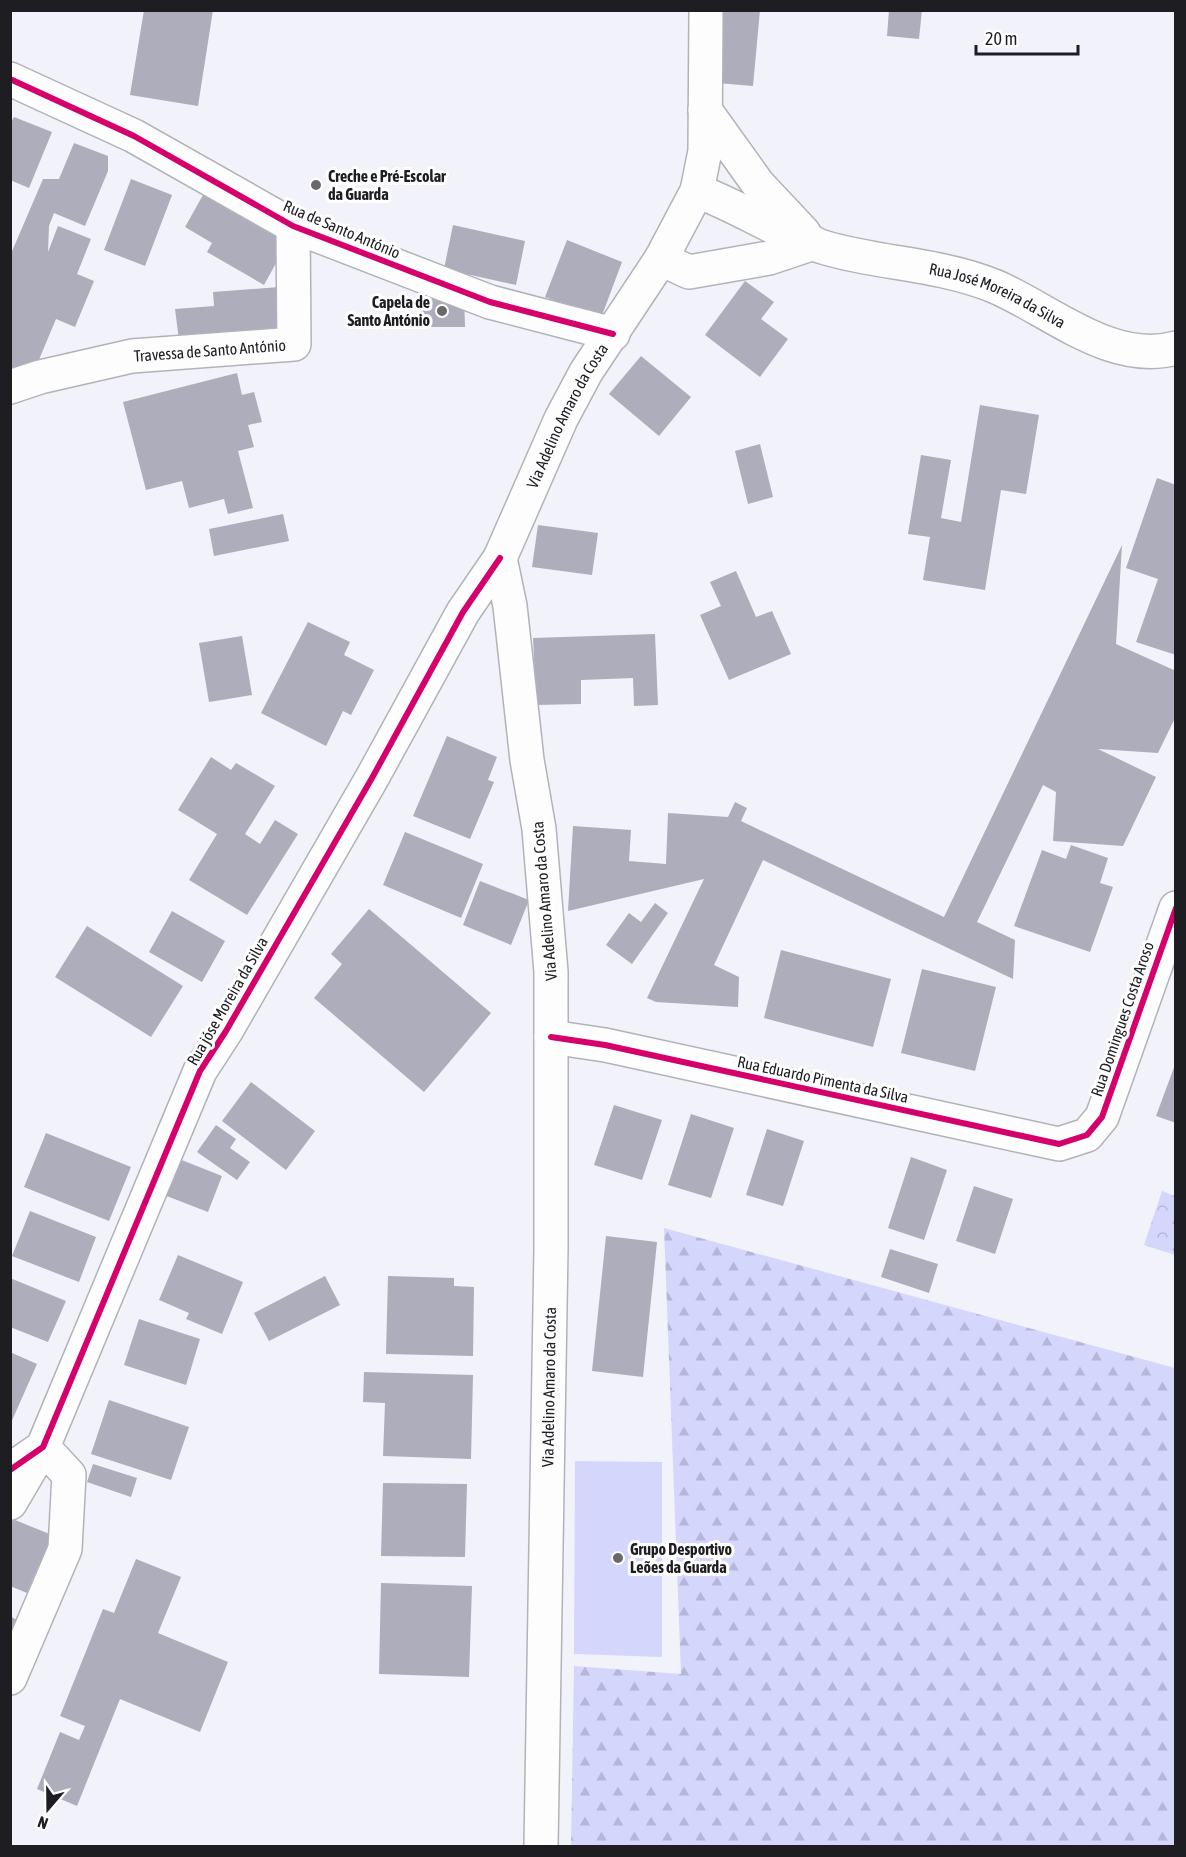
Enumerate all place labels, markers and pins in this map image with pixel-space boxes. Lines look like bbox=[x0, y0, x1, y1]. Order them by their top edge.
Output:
place label: Creche e Pré-Escolar da Guarda bbox=[328, 167, 446, 203]
marker: Creche e Pré-Escolar da Guarda bbox=[309, 178, 323, 192]
place label: Capela de Santo António bbox=[347, 293, 430, 329]
marker: Capela de Santo António bbox=[435, 304, 449, 318]
place label: Grupo Desportivo Leões da Guarda bbox=[630, 1540, 732, 1576]
marker: Grupo Desportivo Leões da Guarda bbox=[611, 1551, 625, 1565]

